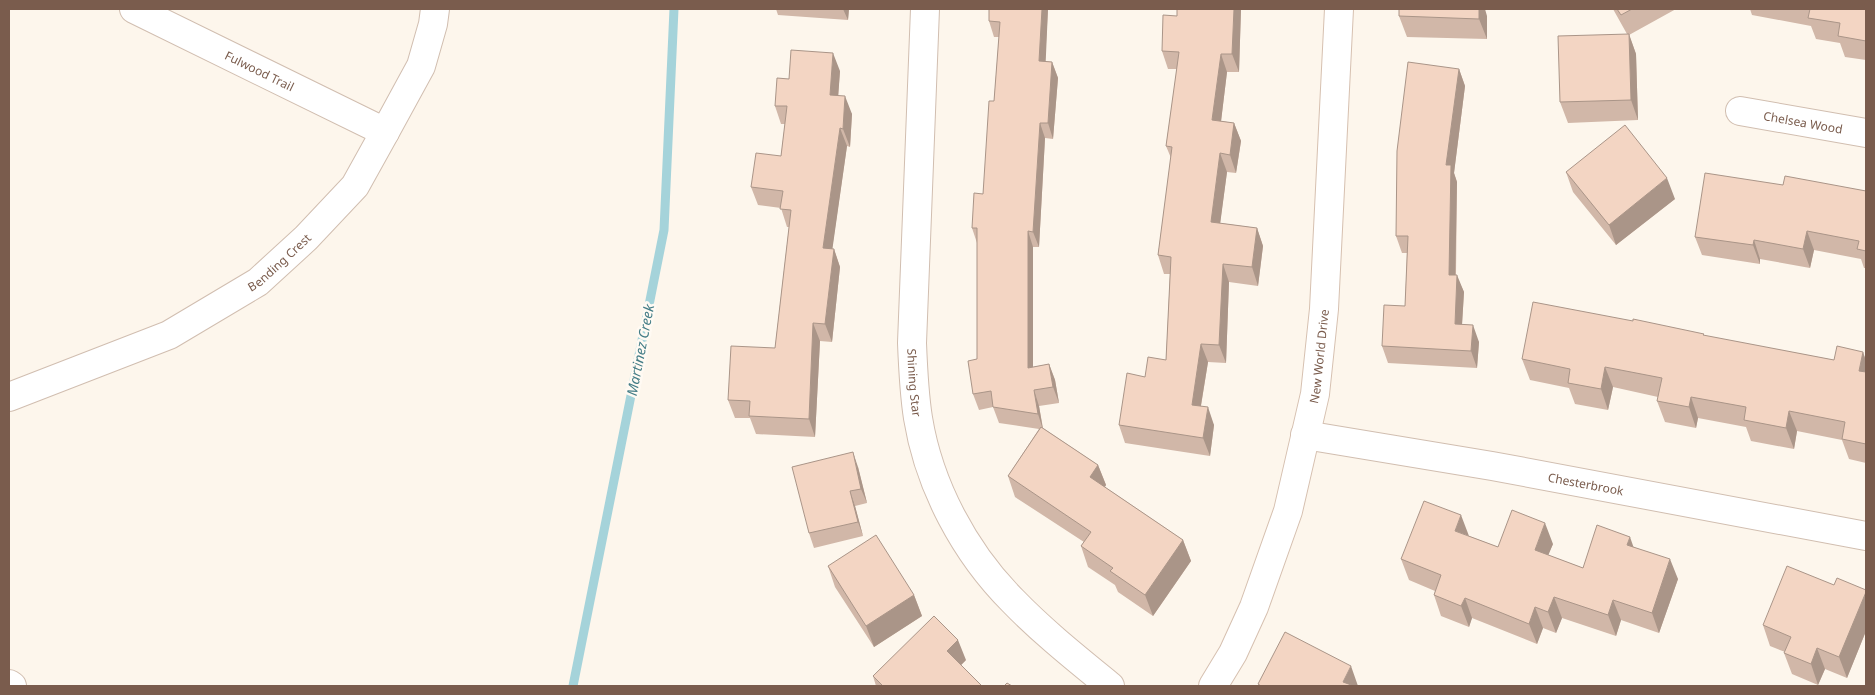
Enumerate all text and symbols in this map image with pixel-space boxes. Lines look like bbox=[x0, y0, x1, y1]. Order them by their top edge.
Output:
street label: Fulwood Trail bbox=[222, 46, 297, 95]
street label: Chelsea Wood bbox=[1762, 107, 1844, 137]
street label: Bending Crest bbox=[244, 229, 315, 295]
water label: Martinez Creek bbox=[622, 302, 658, 397]
street label: New World Drive bbox=[1305, 308, 1332, 405]
street label: Shining Star bbox=[904, 348, 926, 418]
street label: Chesterbrook bbox=[1547, 468, 1626, 499]

